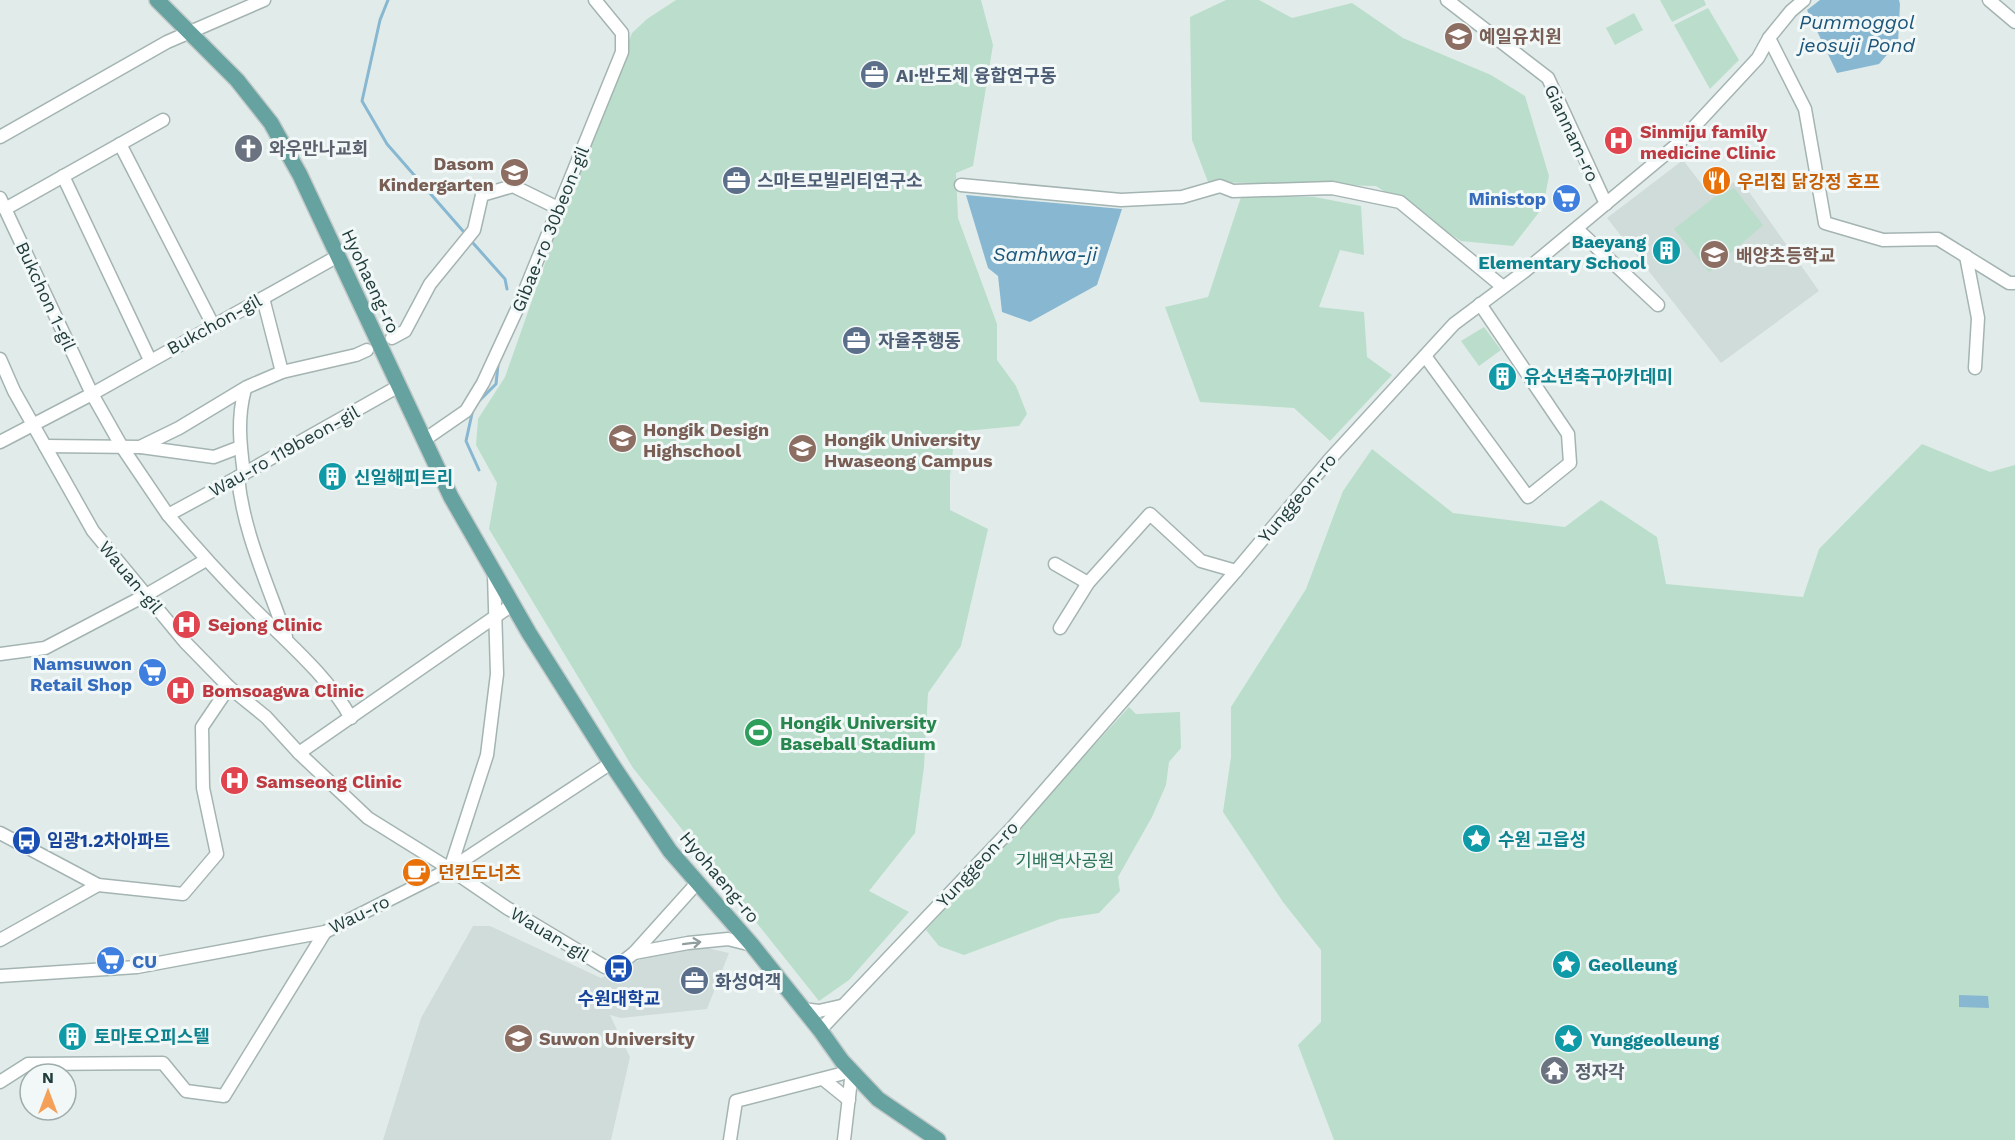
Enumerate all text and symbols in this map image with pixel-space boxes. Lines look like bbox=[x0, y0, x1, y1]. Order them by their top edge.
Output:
water label: Pummoggol jeosuji Pond bbox=[1795, 10, 1915, 57]
school or university icon: 예일유치원 bbox=[1442, 20, 1474, 52]
place label: 예일유치원 bbox=[1479, 26, 1562, 47]
office icon: AI·반도체 융합연구동 bbox=[859, 59, 891, 91]
place label: AI·반도체 융합연구동 bbox=[896, 65, 1056, 86]
street label: Giannam-ro bbox=[1540, 81, 1604, 185]
place label: Sinmiju family medicine Clinic bbox=[1640, 121, 1776, 163]
hospital icon: Sinmiju family medicine Clinic bbox=[1603, 125, 1635, 157]
church icon: 와우만나교회 bbox=[232, 132, 264, 164]
place label: 와우만나교회 bbox=[269, 138, 368, 159]
street label: Gibae-ro 30beon-gil bbox=[507, 142, 593, 315]
place label: Dasom Kindergarten bbox=[378, 153, 494, 195]
school or university icon: Dasom Kindergarten bbox=[499, 157, 531, 189]
office icon: 스마트모빌리티연구소 bbox=[720, 164, 752, 196]
restaurant icon: 우리집 닭강정 호프 bbox=[1700, 165, 1732, 197]
place label: 스마트모빌리티연구소 bbox=[757, 170, 923, 191]
place label: 우리집 닭강정 호프 bbox=[1737, 171, 1880, 192]
supermarket icon: Ministop bbox=[1551, 182, 1583, 214]
place label: Ministop bbox=[1468, 188, 1546, 209]
street label: Hyohaeng-ro bbox=[338, 225, 404, 337]
place label: Baeyang Elementary School bbox=[1478, 231, 1647, 273]
building icon: Baeyang Elementary School bbox=[1651, 235, 1683, 267]
street label: Bukchon 1-gil bbox=[12, 238, 81, 354]
school or university icon: 배양초등학교 bbox=[1699, 239, 1731, 271]
water label: Samhwa-ji bbox=[993, 242, 1098, 266]
place label: 배양초등학교 bbox=[1736, 245, 1835, 266]
street label: Bukchon-gil bbox=[163, 289, 265, 359]
office icon: 자율주행동 bbox=[841, 324, 873, 356]
place label: 자율주행동 bbox=[878, 330, 961, 351]
building icon: 유소년축구아카데미 bbox=[1487, 360, 1519, 392]
place label: 유소년축구아카데미 bbox=[1524, 366, 1673, 387]
street label: Wau-ro 119beon-gil bbox=[205, 401, 363, 501]
place label: Hongik Design Highschool bbox=[643, 419, 769, 461]
school or university icon: Hongik Design Highschool bbox=[606, 423, 638, 455]
place label: Hongik University Hwaseong Campus bbox=[824, 429, 993, 471]
school or university icon: Hongik University Hwaseong Campus bbox=[787, 433, 819, 465]
street label: Yunggeon-ro bbox=[1254, 449, 1340, 547]
building icon: 신일해피트리 bbox=[317, 461, 349, 493]
place label: 신일해피트리 bbox=[354, 467, 453, 488]
street label: Wauan-gil bbox=[95, 536, 168, 618]
hospital icon: Sejong Clinic bbox=[171, 608, 203, 640]
place label: Sejong Clinic bbox=[208, 614, 322, 635]
place label: Namsuwon Retail Shop bbox=[30, 653, 132, 695]
supermarket icon: Namsuwon Retail Shop bbox=[137, 657, 169, 689]
hospital icon: Bomsoagwa Clinic bbox=[165, 674, 197, 706]
place label: Bomsoagwa Clinic bbox=[202, 680, 364, 701]
place label: Hongik University Baseball Stadium bbox=[780, 712, 937, 754]
sports icon: Hongik University Baseball Stadium bbox=[743, 716, 775, 748]
hospital icon: Samseong Clinic bbox=[219, 765, 251, 797]
place label: Samseong Clinic bbox=[256, 771, 402, 792]
street label: Yunggeon-ro bbox=[932, 817, 1022, 911]
place icon: 수원 고읍성 bbox=[1461, 823, 1493, 855]
bus stop icon: 임광1.2차아파트 bbox=[10, 824, 42, 856]
street label: Hyohaeng-ro bbox=[676, 827, 764, 927]
place label: 수원 고읍성 bbox=[1498, 829, 1586, 850]
place label: 임광1.2차아파트 bbox=[47, 830, 170, 851]
park label: 기배역사공원 bbox=[1015, 850, 1115, 871]
cafe icon: 던킨도너츠 bbox=[401, 856, 433, 888]
place label: 던킨도너츠 bbox=[438, 862, 521, 883]
street label: Wau-ro bbox=[325, 890, 393, 938]
street label: Wauan-gil bbox=[507, 902, 594, 966]
one-way arrow bbox=[681, 937, 701, 948]
supermarket icon: CU bbox=[95, 945, 127, 977]
place icon: Geolleung bbox=[1551, 948, 1583, 980]
place label: CU bbox=[132, 951, 157, 972]
bus stop icon: 수원대학교 bbox=[603, 953, 635, 985]
place label: Geolleung bbox=[1588, 954, 1678, 975]
office icon: 화성여객 bbox=[678, 965, 710, 997]
place label: 화성여객 bbox=[715, 971, 781, 992]
place label: 수원대학교 bbox=[578, 988, 660, 1009]
building icon: 토마토오피스텔 bbox=[57, 1020, 89, 1052]
school or university icon: Suwon University bbox=[502, 1022, 534, 1054]
place icon: Yunggeolleung bbox=[1553, 1023, 1585, 1055]
place label: 토마토오피스텔 bbox=[94, 1026, 210, 1047]
place label: Suwon University bbox=[539, 1028, 696, 1049]
place label: Yunggeolleung bbox=[1590, 1029, 1720, 1050]
temple icon: 정자각 bbox=[1538, 1055, 1570, 1087]
place label: 정자각 bbox=[1575, 1061, 1625, 1082]
north arrow bbox=[18, 1062, 78, 1122]
text: N bbox=[42, 1068, 54, 1087]

